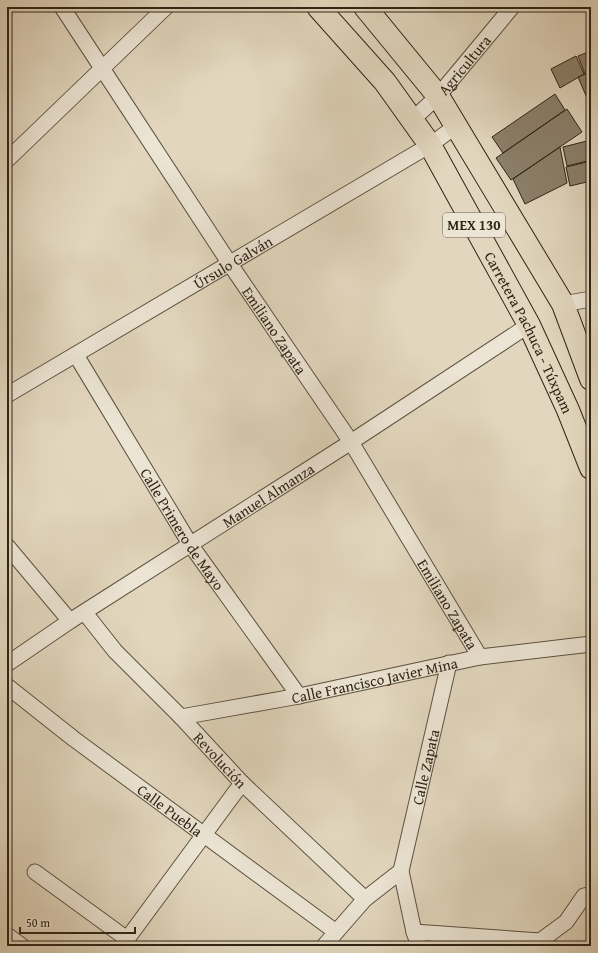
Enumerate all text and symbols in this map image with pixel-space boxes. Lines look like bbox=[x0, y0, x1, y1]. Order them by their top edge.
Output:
street label: Agricultura bbox=[433, 30, 495, 99]
road number: MEX 130 bbox=[443, 213, 505, 237]
street label: Úrsulo Galván bbox=[189, 230, 276, 293]
street label: Carretera Pachuca - Túxpam bbox=[480, 247, 579, 417]
street label: Emiliano Zapata bbox=[238, 282, 312, 378]
street label: Manuel Almanza bbox=[218, 458, 318, 532]
street label: Calle Primero de Mayo bbox=[136, 464, 230, 594]
street label: Emiliano Zapata bbox=[413, 555, 483, 653]
street label: Calle Francisco Javier Mina bbox=[290, 652, 459, 708]
street label: Revolución bbox=[189, 727, 252, 793]
street label: Calle Zapata bbox=[406, 727, 444, 807]
street label: Calle Puebla bbox=[133, 779, 207, 841]
scale bar bbox=[20, 909, 135, 935]
text: 50 m bbox=[26, 914, 50, 931]

